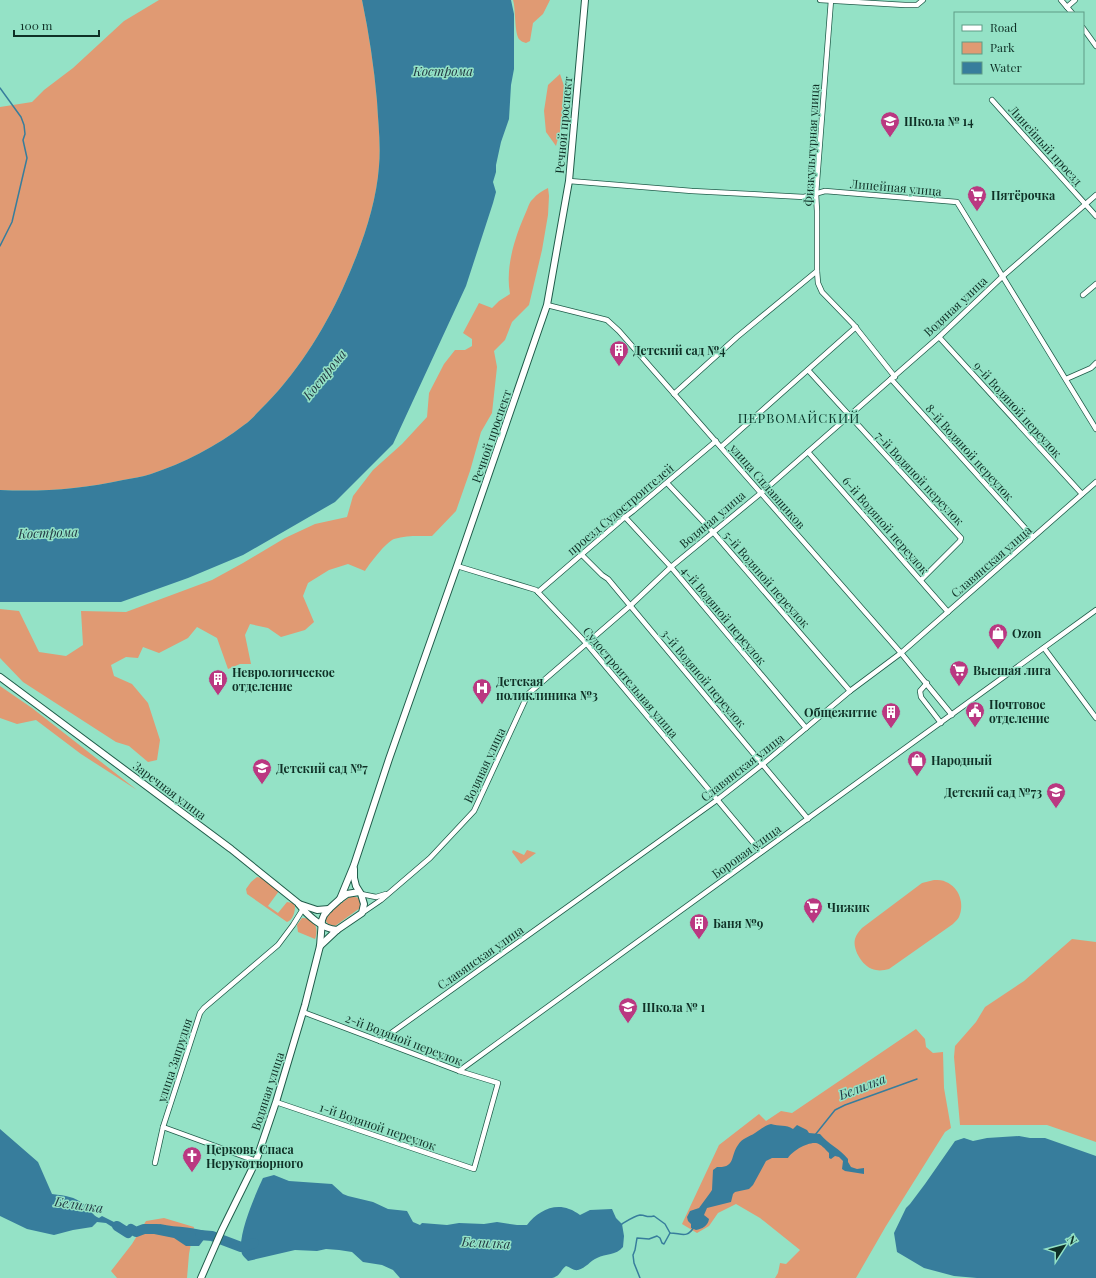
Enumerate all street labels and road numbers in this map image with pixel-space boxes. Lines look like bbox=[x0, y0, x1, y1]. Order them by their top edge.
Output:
street label: Речной проспект bbox=[551, 75, 575, 174]
street label: Физкультурная улица bbox=[800, 83, 822, 207]
street label: Линейный проезд bbox=[1005, 101, 1087, 189]
street label: Линейная улица bbox=[849, 175, 942, 199]
street label: Водяная улица bbox=[920, 272, 990, 340]
street label: 9-й Водяной переулок bbox=[970, 357, 1066, 461]
street label: Речной проспект bbox=[468, 387, 515, 485]
street label: 8-й Водяной переулок bbox=[922, 400, 1018, 504]
street label: 7-й Водяной переулок bbox=[872, 428, 968, 529]
street label: улица Сплавщиков bbox=[726, 439, 810, 532]
street label: проезд Судостроителей bbox=[563, 459, 677, 558]
street label: 6-й Водяной переулок bbox=[839, 473, 933, 577]
street label: Водяная улица bbox=[676, 487, 748, 551]
street label: Славянская улица bbox=[947, 522, 1035, 600]
street label: 5-й Водяной переулок bbox=[721, 527, 814, 631]
street label: 4-й Водяной переулок bbox=[678, 562, 770, 668]
street label: Судостроительная улица bbox=[580, 623, 682, 741]
street label: 3-й Водяной переулок bbox=[658, 625, 750, 731]
street label: Водяная улица bbox=[460, 725, 508, 805]
street label: Славянская улица bbox=[697, 729, 787, 805]
street label: Заречная улица bbox=[130, 757, 210, 823]
street label: Боровая улица bbox=[708, 821, 784, 881]
street label: Славянская улица bbox=[434, 921, 526, 993]
street label: 2-й Водяной переулок bbox=[343, 1009, 465, 1069]
street label: улица Запрудня bbox=[153, 1015, 195, 1105]
street label: Водяная улица bbox=[247, 1050, 287, 1132]
street label: 1-й Водяной переулок bbox=[317, 1098, 439, 1154]

